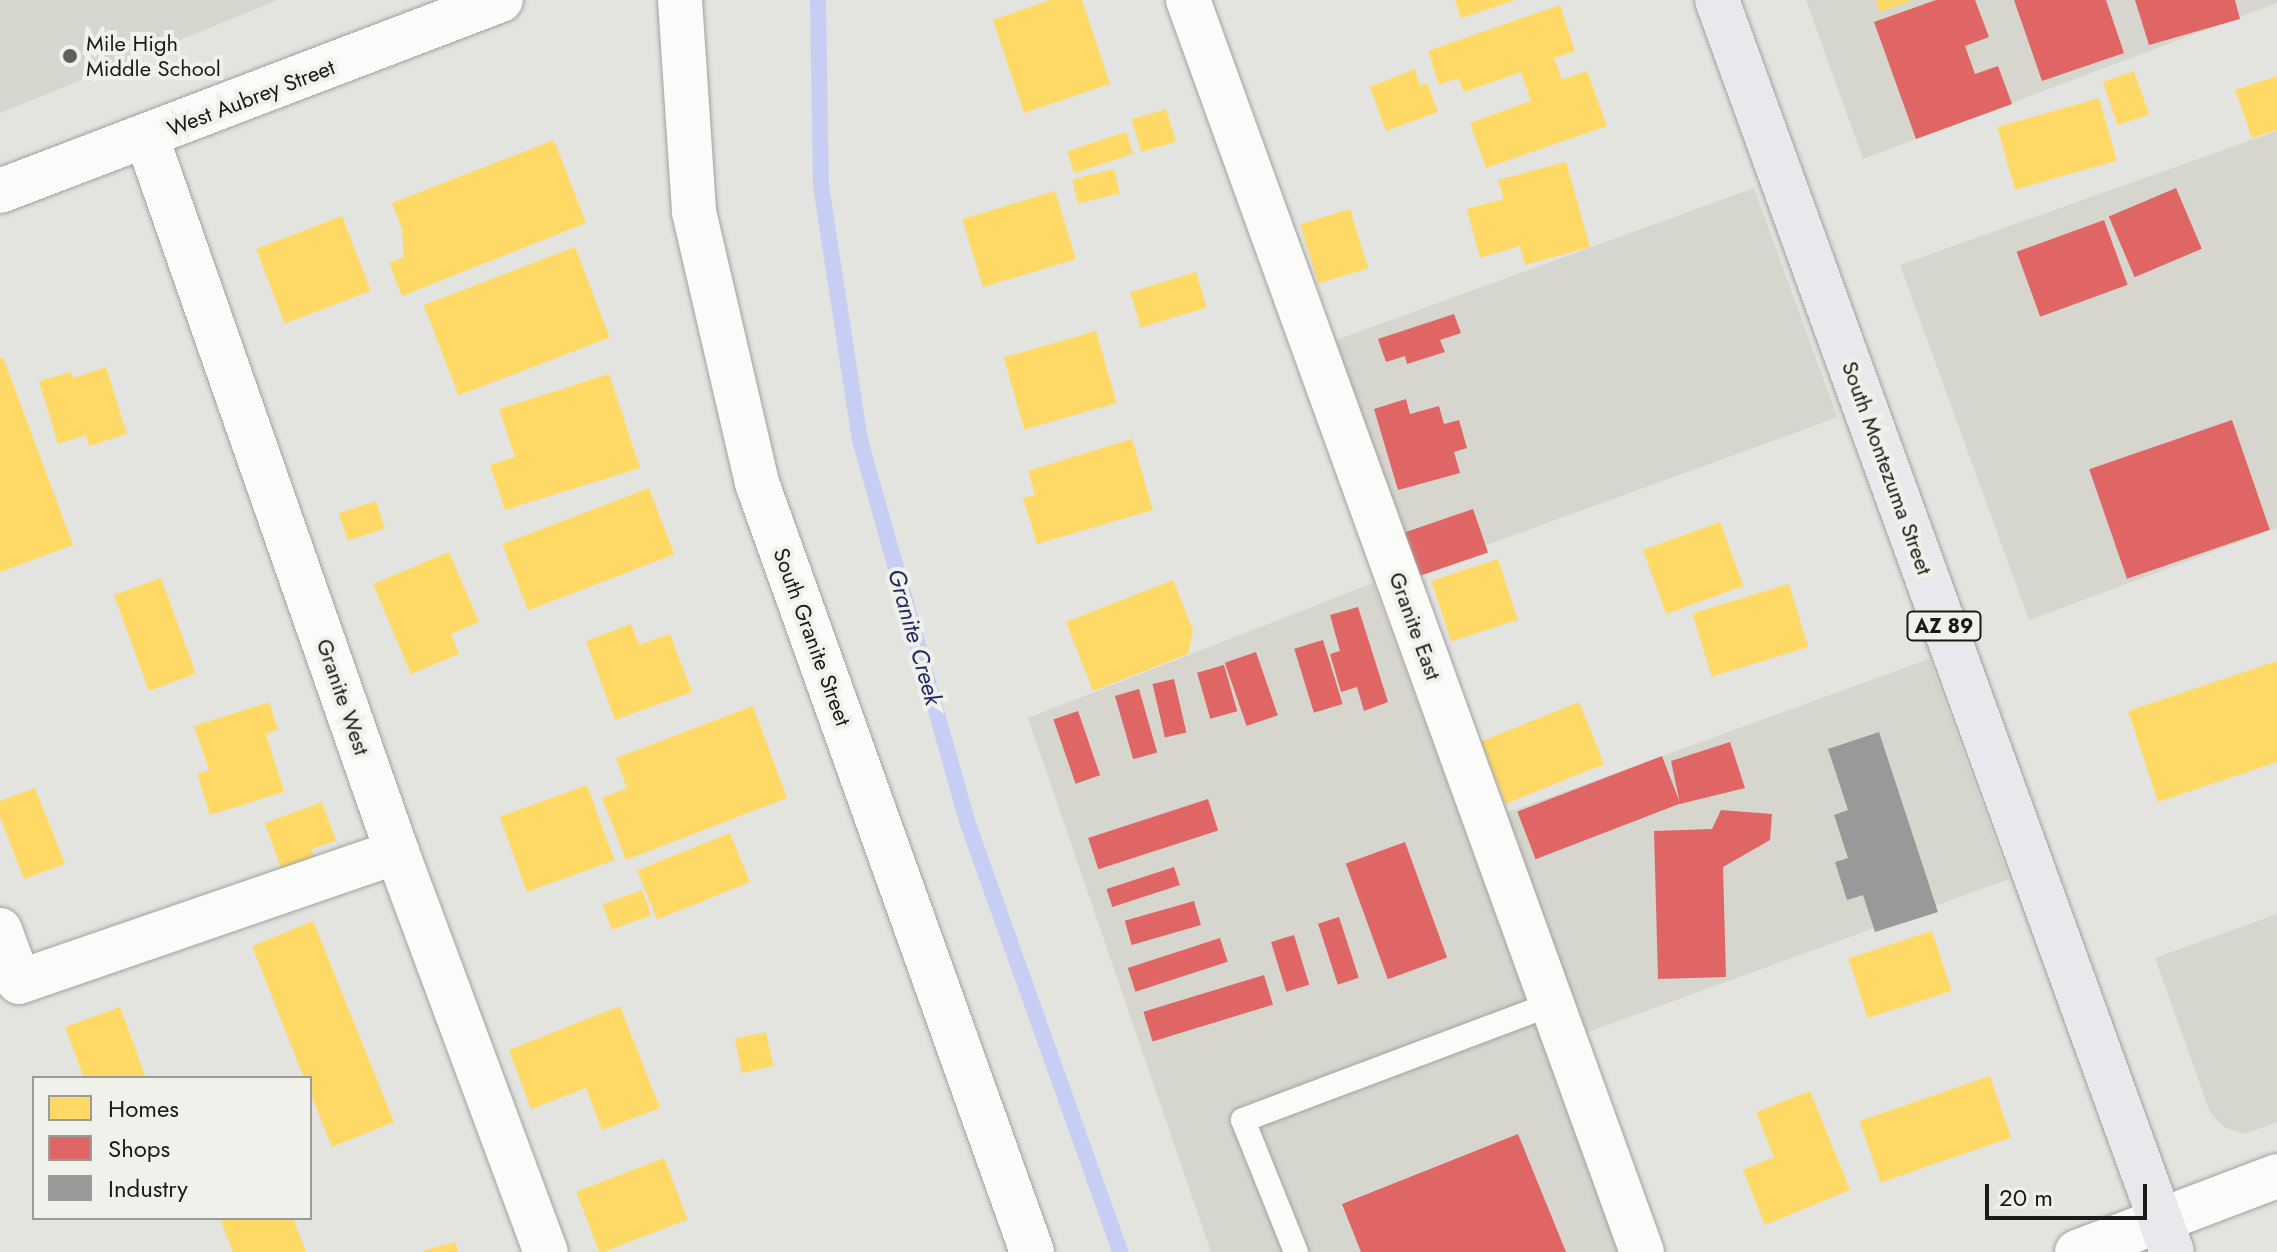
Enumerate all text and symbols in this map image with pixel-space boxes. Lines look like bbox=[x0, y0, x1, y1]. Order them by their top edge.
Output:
place label: Mile High Middle School bbox=[86, 30, 221, 82]
marker: Mile High Middle School bbox=[61, 47, 79, 65]
street label: West Aubrey Street bbox=[164, 54, 338, 142]
street label: South Montezuma Street bbox=[1836, 358, 1938, 578]
street label: South Granite Street bbox=[768, 545, 856, 729]
water label: Granite Creek bbox=[882, 566, 948, 708]
street label: Granite East bbox=[1383, 569, 1447, 683]
road number: AZ 89 bbox=[1906, 610, 1982, 642]
street label: Granite West bbox=[311, 635, 375, 759]
legend bbox=[32, 1076, 312, 1220]
text: Homes bbox=[108, 1091, 179, 1126]
text: Shops bbox=[108, 1131, 170, 1166]
scale bar bbox=[1989, 1168, 2151, 1218]
text: Industry bbox=[108, 1171, 188, 1206]
text: 20 m bbox=[1999, 1180, 2053, 1215]

